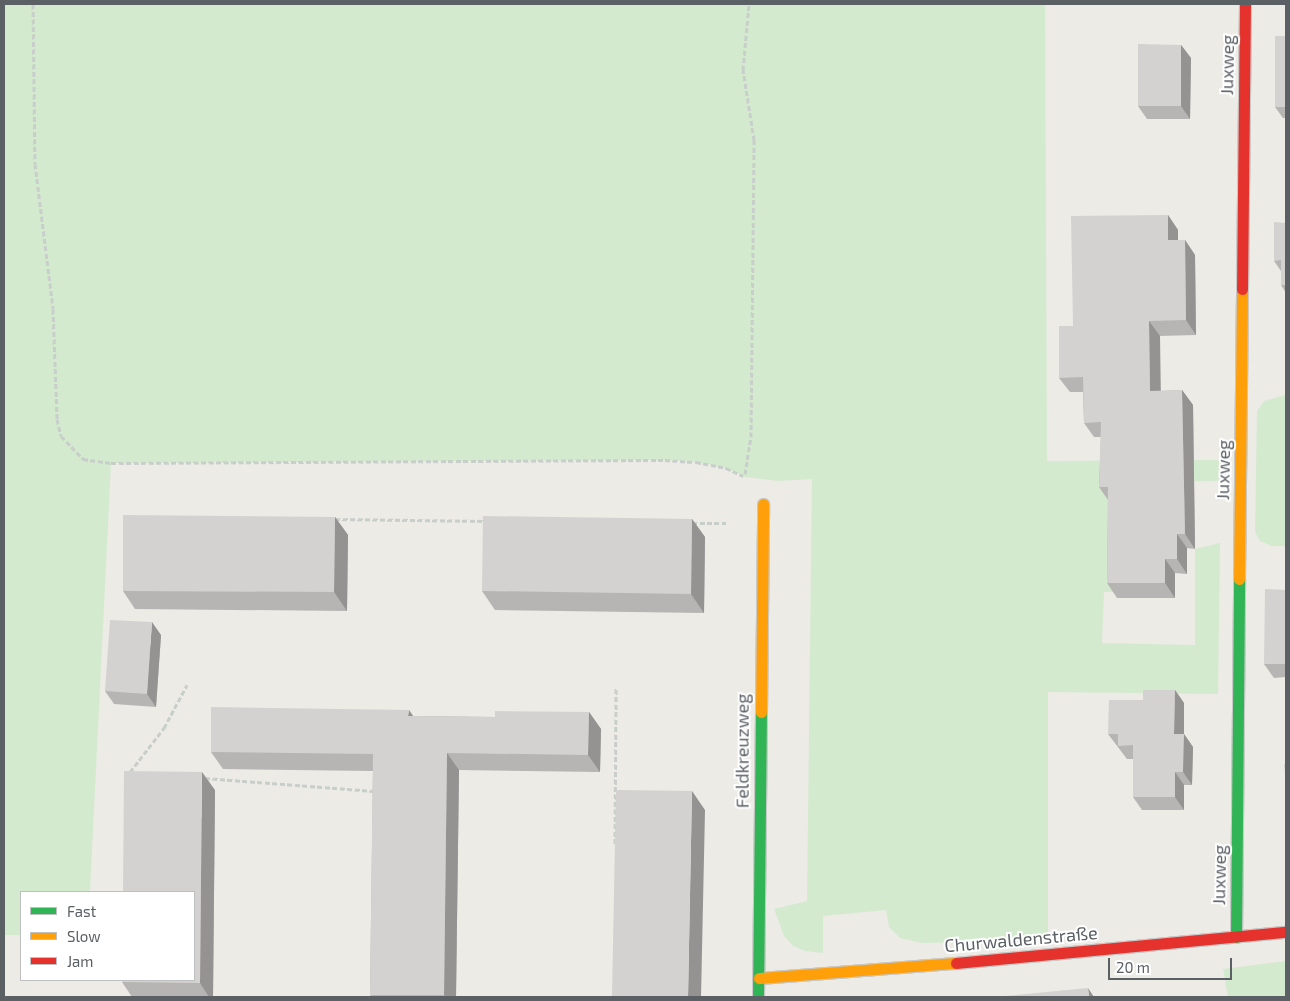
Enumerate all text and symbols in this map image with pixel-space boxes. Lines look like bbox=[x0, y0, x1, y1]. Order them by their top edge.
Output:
street label: Juxweg bbox=[1216, 35, 1238, 95]
street label: Juxweg bbox=[1212, 440, 1234, 500]
street label: Feldkreuzweg bbox=[731, 694, 753, 808]
street label: Juxweg bbox=[1208, 845, 1230, 905]
legend bbox=[20, 891, 195, 981]
text: Fast bbox=[67, 902, 96, 920]
street label: Churwaldenstraße bbox=[944, 922, 1098, 956]
text: Slow bbox=[67, 927, 101, 945]
scale bar bbox=[1110, 948, 1234, 980]
text: Jam bbox=[67, 952, 93, 970]
text: 20 m bbox=[1116, 958, 1150, 976]

